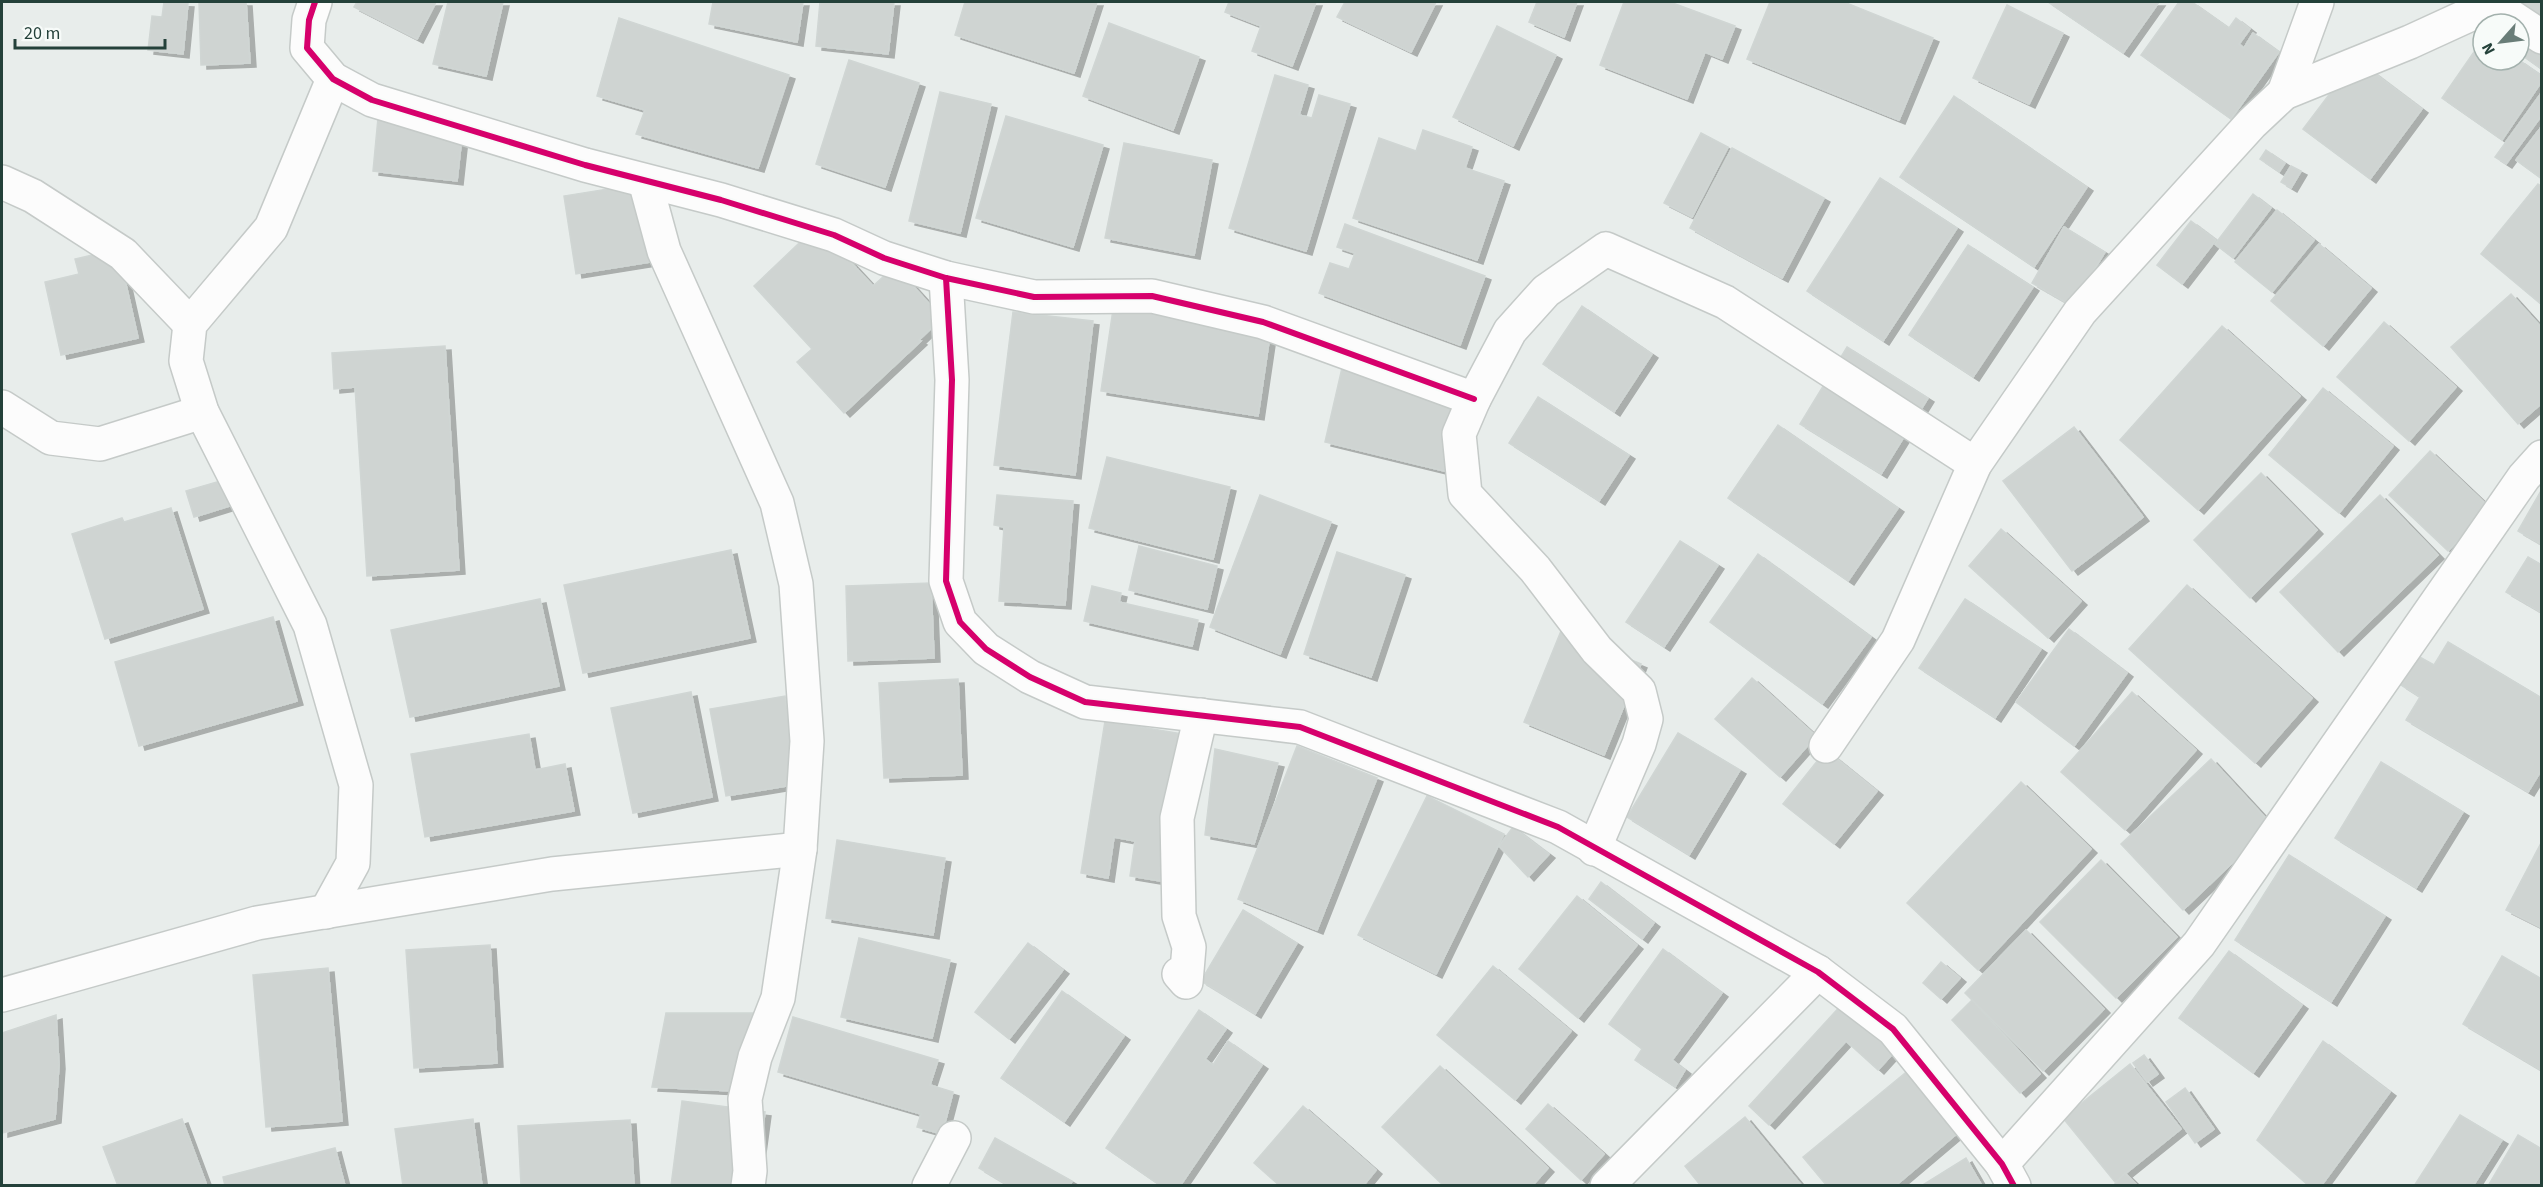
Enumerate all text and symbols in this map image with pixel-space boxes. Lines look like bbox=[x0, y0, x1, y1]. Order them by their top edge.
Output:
scale bar bbox=[15, 12, 165, 50]
north arrow bbox=[2471, 12, 2531, 72]
text: 20 m bbox=[24, 21, 60, 46]
text: N bbox=[2476, 39, 2501, 58]

